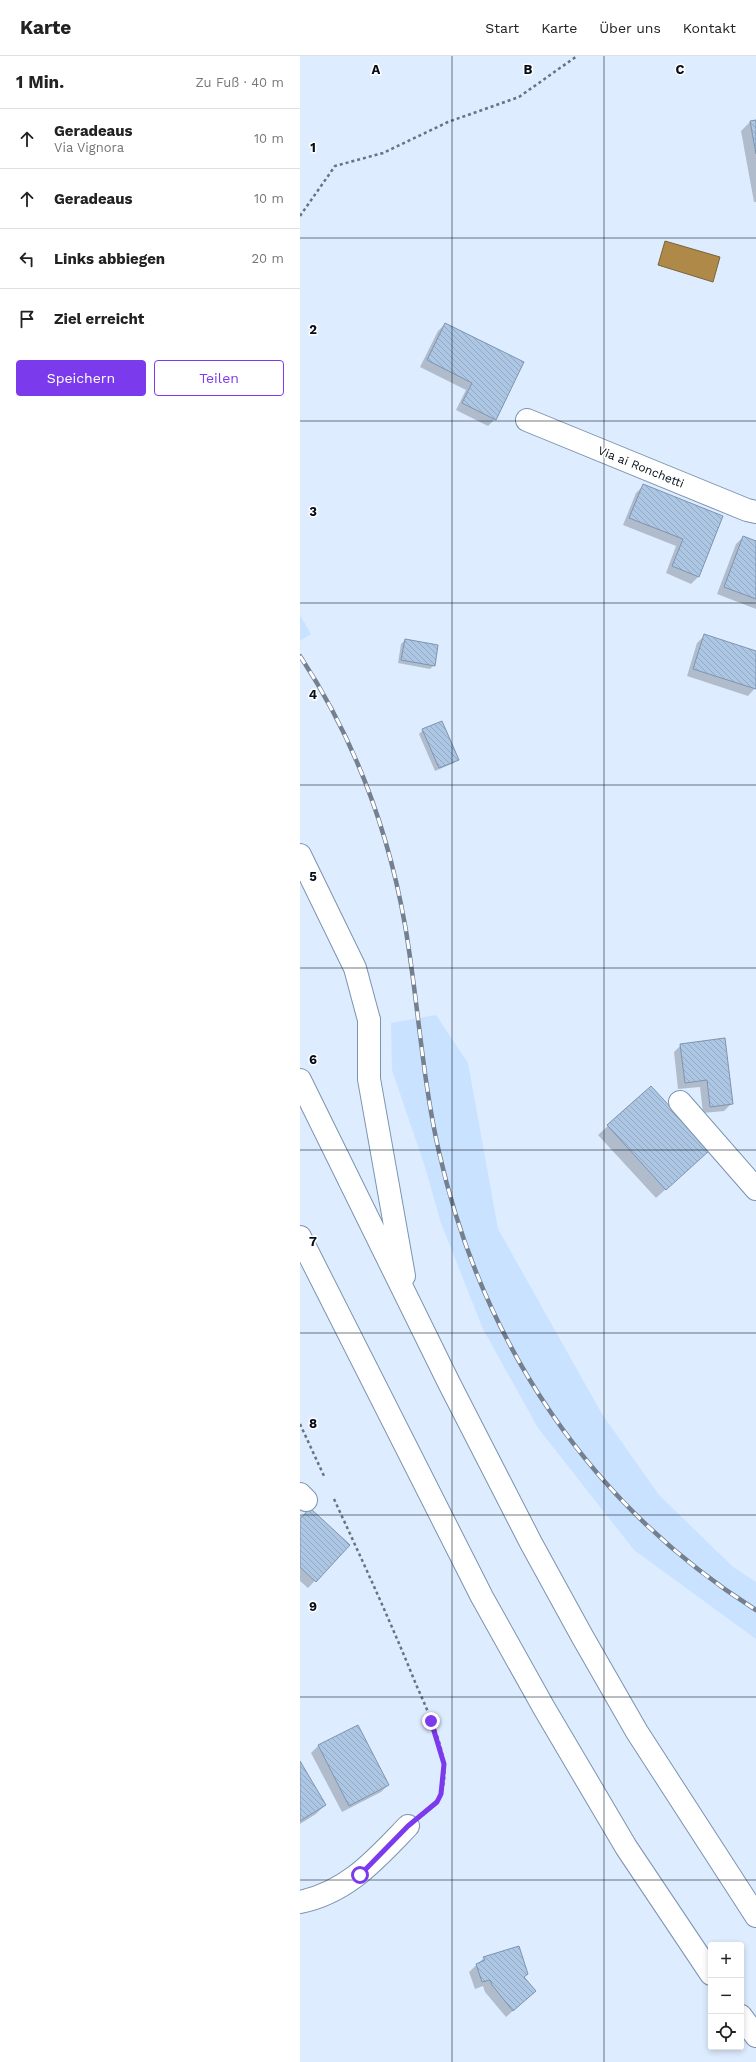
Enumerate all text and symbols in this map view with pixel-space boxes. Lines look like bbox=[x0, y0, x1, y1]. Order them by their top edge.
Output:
text: Karte bbox=[20, 16, 71, 39]
text: Start bbox=[485, 20, 519, 36]
text: Karte bbox=[541, 20, 577, 36]
text: Über uns bbox=[599, 20, 661, 36]
text: Kontakt bbox=[683, 20, 736, 36]
text: A bbox=[372, 62, 381, 77]
text: B bbox=[524, 62, 533, 77]
text: C bbox=[676, 62, 685, 77]
text: 1 Min. bbox=[16, 72, 64, 92]
text: Zu Fuß · 40 m bbox=[196, 75, 284, 90]
text: Geradeaus bbox=[54, 122, 133, 140]
icon: ahead bbox=[16, 128, 38, 150]
text: 10 m bbox=[254, 131, 284, 146]
text: Via Vignora bbox=[54, 140, 124, 155]
text: 1 bbox=[310, 140, 316, 155]
icon: ahead bbox=[16, 188, 38, 210]
text: Geradeaus bbox=[54, 190, 133, 208]
text: 10 m bbox=[254, 191, 284, 206]
icon: left bbox=[16, 248, 38, 270]
text: Links abbiegen bbox=[54, 250, 165, 268]
text: 20 m bbox=[252, 251, 284, 266]
icon: arrive bbox=[16, 308, 38, 330]
text: Ziel erreicht bbox=[54, 310, 144, 328]
text: 2 bbox=[309, 322, 317, 337]
button: Speichern bbox=[16, 360, 146, 396]
button: Teilen bbox=[154, 360, 284, 396]
street label: Via ai Ronchetti bbox=[596, 443, 686, 491]
text: 3 bbox=[309, 504, 317, 519]
text: 4 bbox=[309, 687, 318, 702]
text: 5 bbox=[309, 869, 317, 884]
text: 6 bbox=[309, 1052, 317, 1067]
text: 7 bbox=[309, 1234, 317, 1249]
text: 8 bbox=[309, 1416, 317, 1431]
text: 9 bbox=[309, 1599, 317, 1614]
route end bbox=[422, 1712, 440, 1730]
route start bbox=[351, 1866, 369, 1884]
map controls bbox=[708, 1942, 744, 2050]
button: + bbox=[708, 1942, 744, 1978]
button: − bbox=[708, 1978, 744, 2014]
button: locate bbox=[708, 2014, 744, 2050]

